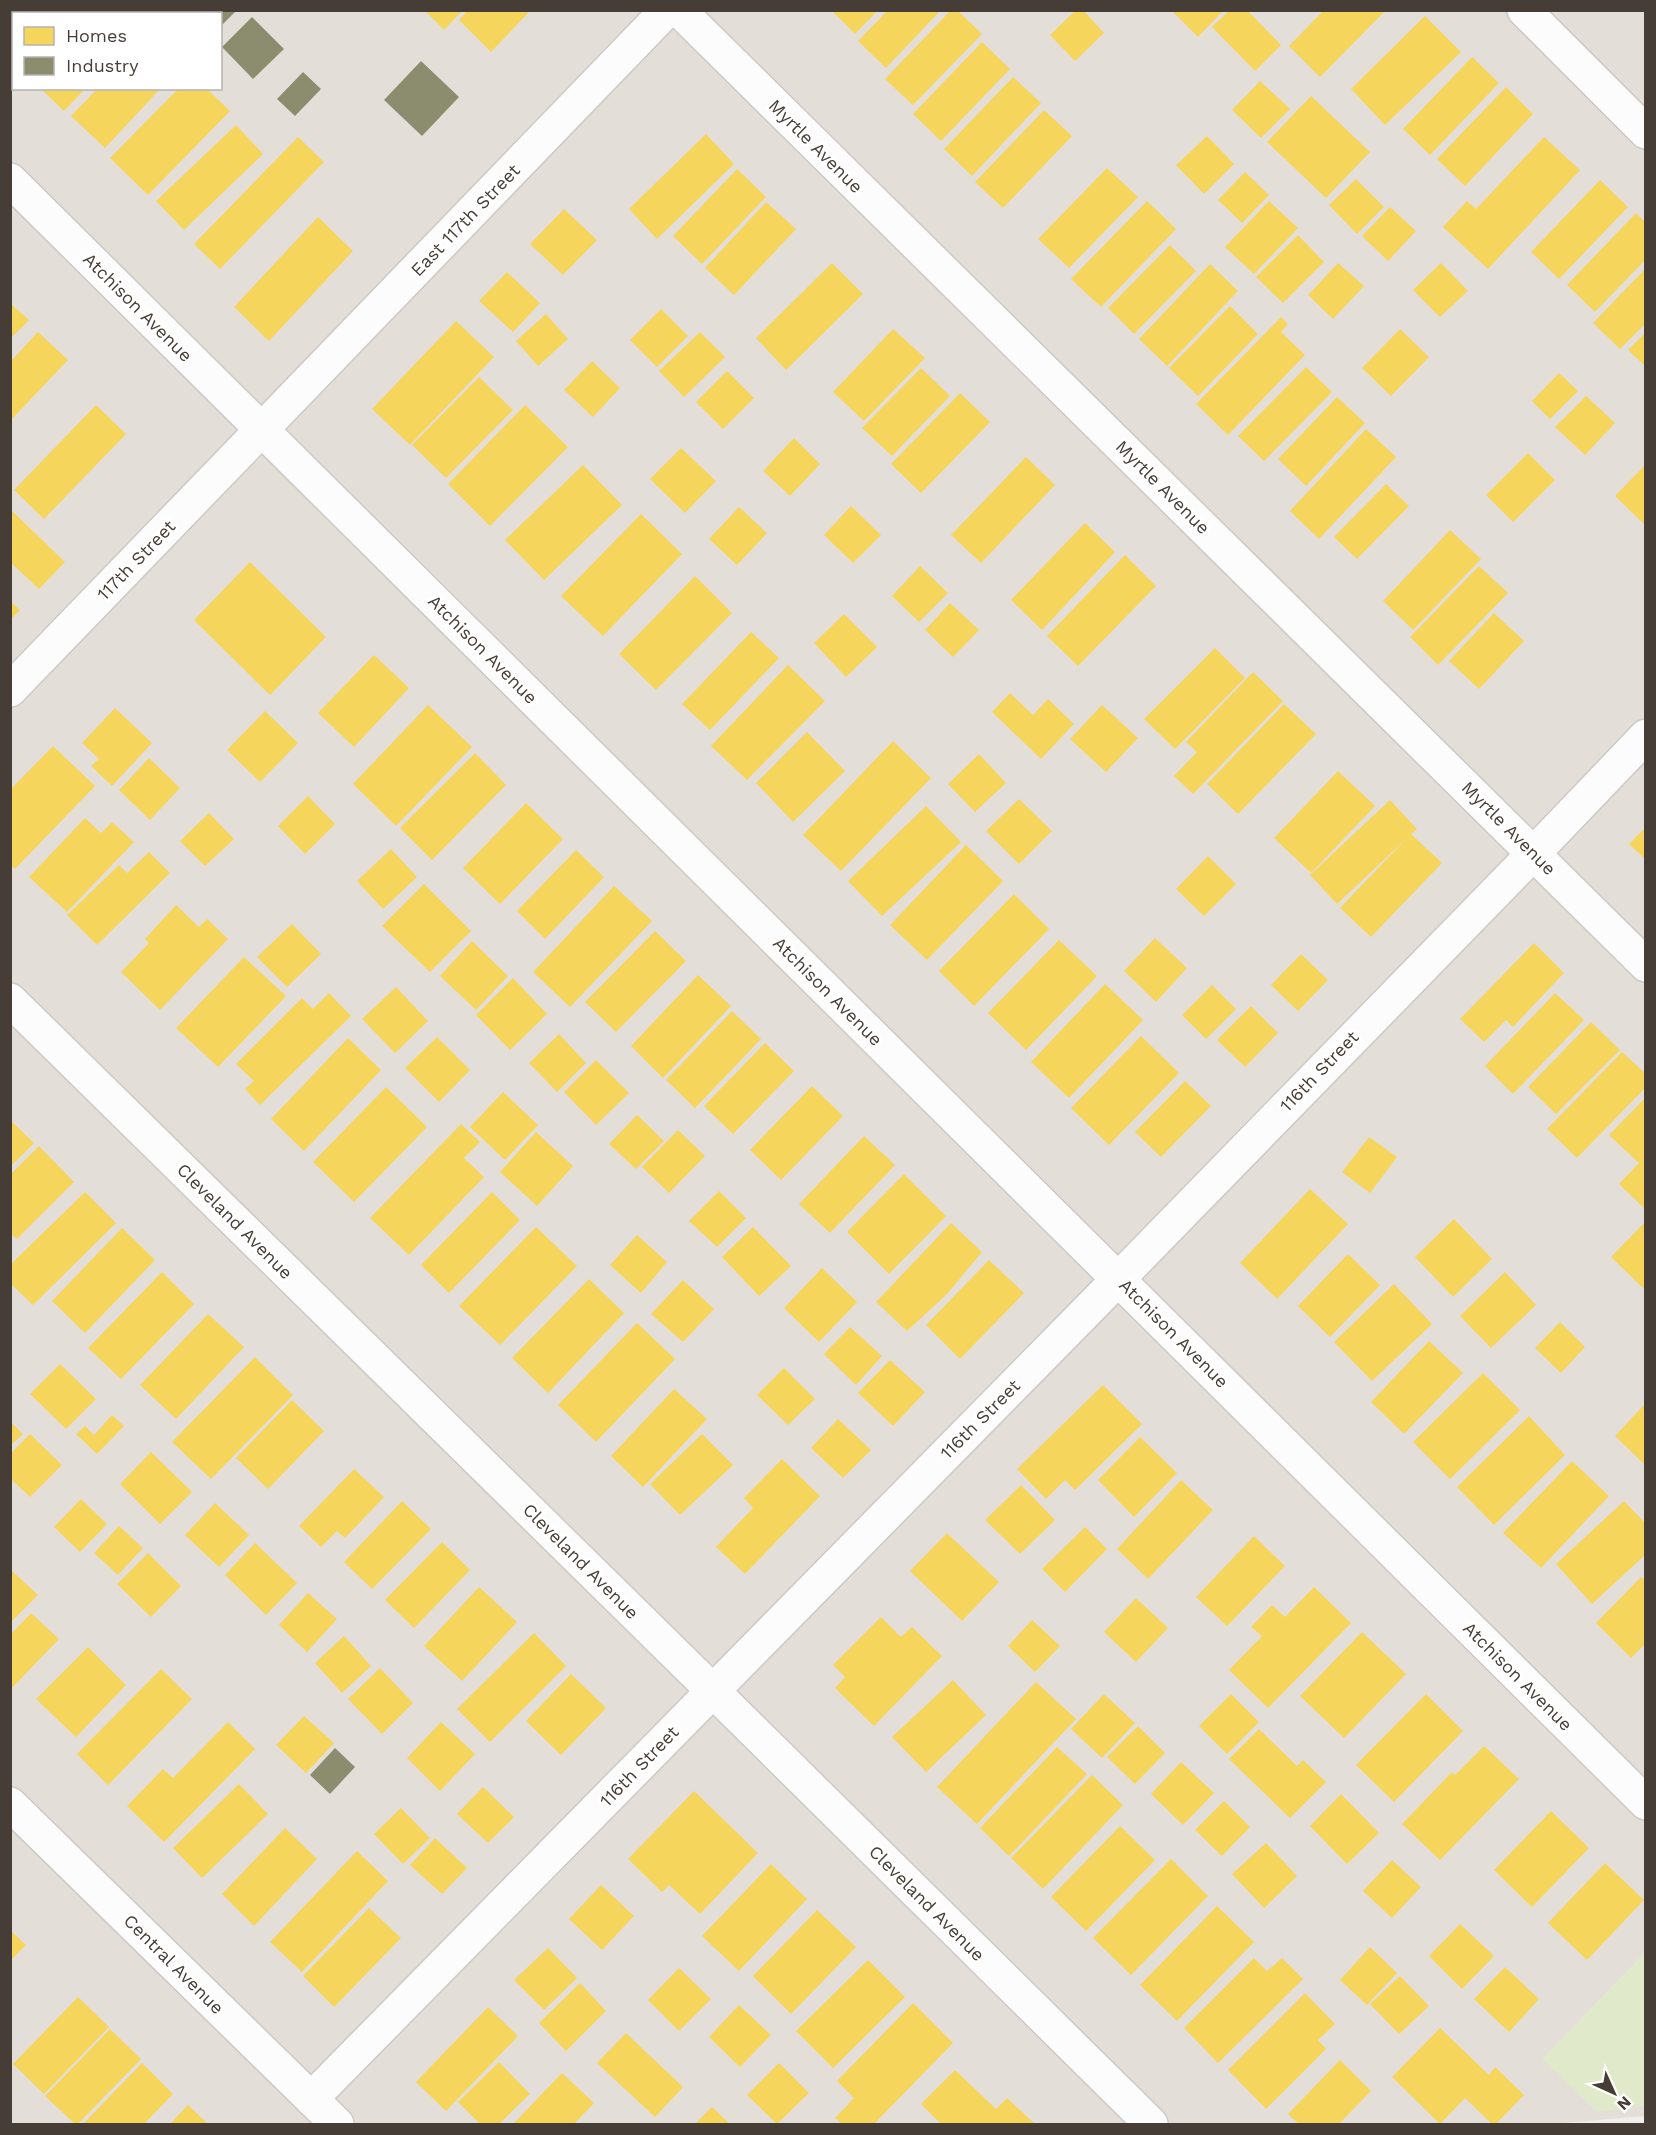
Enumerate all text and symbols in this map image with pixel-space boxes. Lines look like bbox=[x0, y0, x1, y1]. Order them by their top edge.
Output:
legend bbox=[12, 12, 222, 90]
text: Homes bbox=[66, 25, 127, 46]
text: Industry bbox=[66, 55, 139, 76]
street label: Myrtle Avenue bbox=[765, 95, 867, 197]
street label: East 117th Street bbox=[406, 159, 524, 280]
street label: Atchison Avenue bbox=[79, 248, 197, 366]
street label: Myrtle Avenue bbox=[1112, 436, 1214, 538]
street label: 117th Street bbox=[93, 515, 180, 604]
street label: Atchison Avenue bbox=[424, 590, 542, 708]
street label: Myrtle Avenue bbox=[1458, 777, 1560, 879]
street label: Atchison Avenue bbox=[769, 932, 887, 1050]
street label: 116th Street bbox=[1275, 1026, 1363, 1116]
street label: Cleveland Avenue bbox=[173, 1159, 297, 1283]
street label: Atchison Avenue bbox=[1115, 1274, 1233, 1392]
street label: 116th Street bbox=[936, 1374, 1025, 1463]
street label: Cleveland Avenue bbox=[519, 1499, 643, 1623]
street label: Atchison Avenue bbox=[1459, 1617, 1577, 1735]
street label: 116th Street bbox=[595, 1721, 683, 1811]
street label: Cleveland Avenue bbox=[865, 1841, 989, 1965]
street label: Central Avenue bbox=[120, 1910, 228, 2018]
north arrow bbox=[1584, 2063, 1644, 2123]
text: N bbox=[1613, 2092, 1635, 2114]

